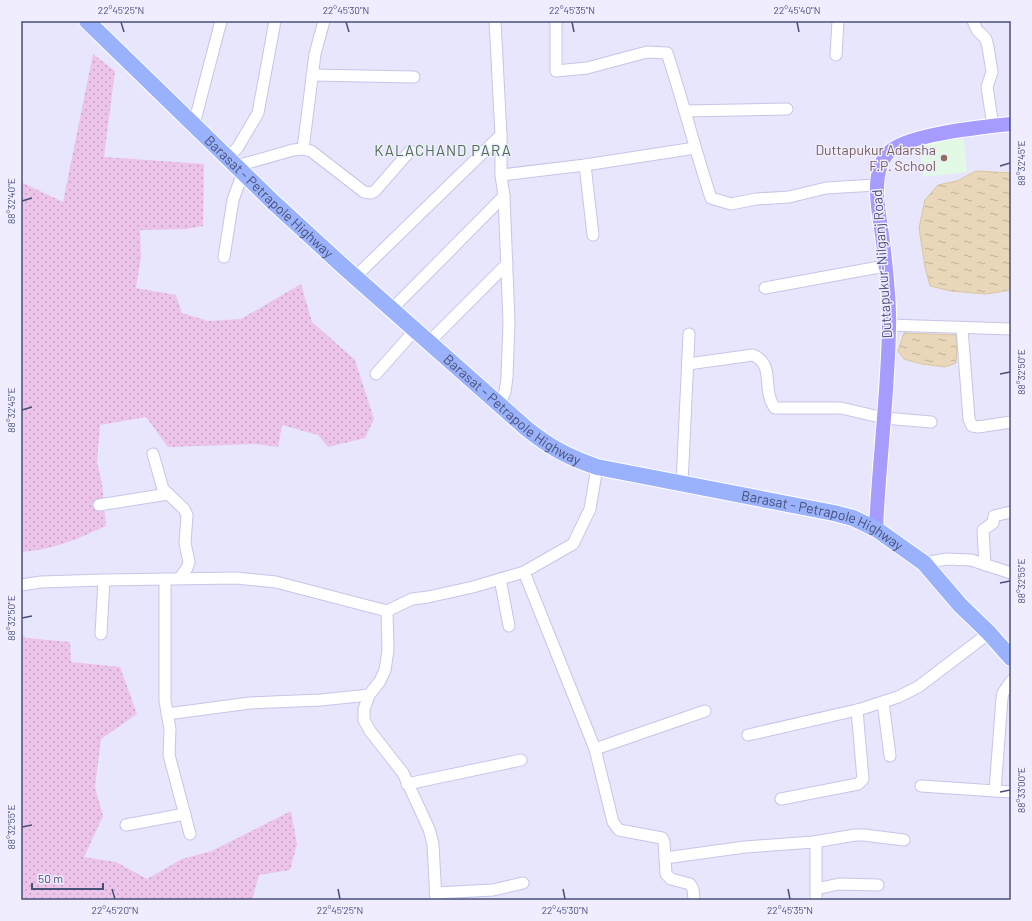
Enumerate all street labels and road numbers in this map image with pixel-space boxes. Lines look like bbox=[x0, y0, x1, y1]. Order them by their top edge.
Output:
street label: Barasat - Petrapole Highway bbox=[201, 131, 338, 262]
street label: Duttapukur-Nilganj Road bbox=[868, 189, 895, 339]
street label: Barasat - Petrapole Highway bbox=[440, 350, 584, 468]
street label: Barasat - Petrapole Highway bbox=[740, 486, 907, 554]

